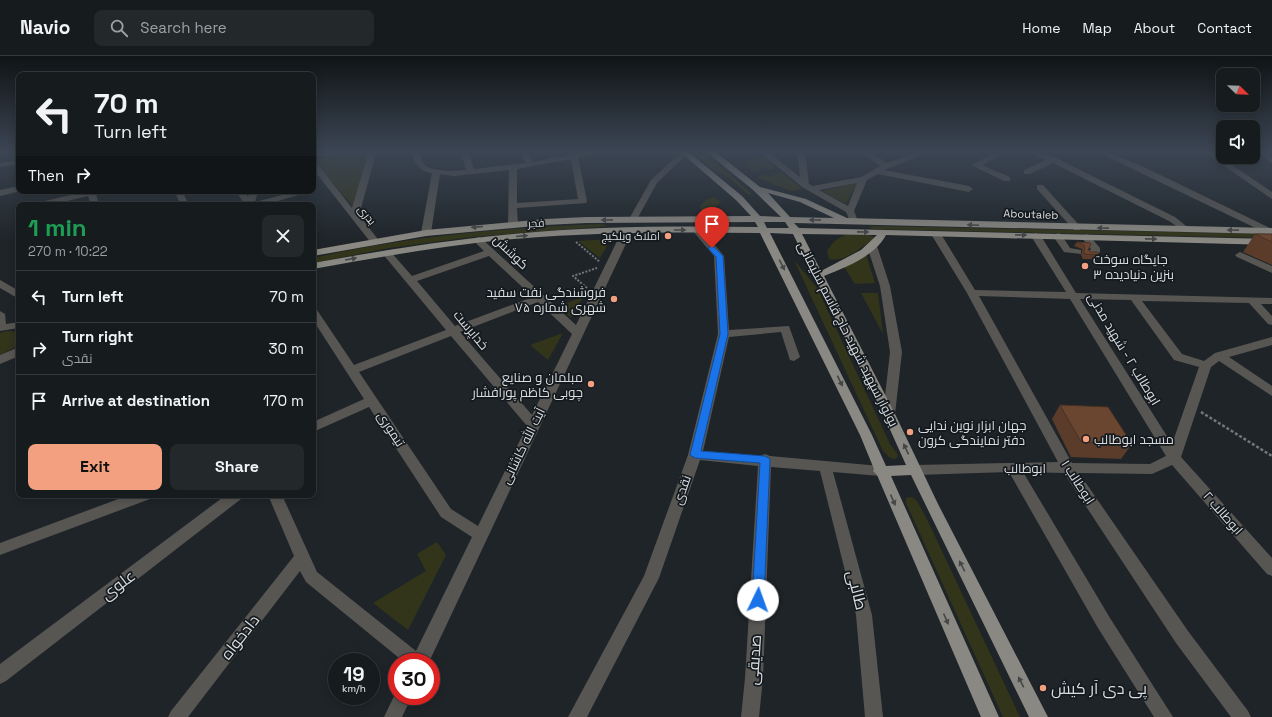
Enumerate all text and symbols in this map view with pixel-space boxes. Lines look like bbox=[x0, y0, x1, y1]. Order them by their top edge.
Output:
search box bbox=[94, 10, 374, 46]
text: Navio bbox=[20, 15, 70, 40]
icon: search bbox=[108, 17, 130, 39]
text: Search here bbox=[140, 18, 227, 37]
text: Home bbox=[1022, 19, 1060, 37]
text: Map bbox=[1082, 19, 1112, 37]
text: About bbox=[1134, 19, 1175, 37]
text: Contact bbox=[1197, 19, 1252, 37]
north arrow bbox=[1216, 68, 1260, 112]
map controls bbox=[1216, 68, 1260, 164]
text: 70 m bbox=[94, 85, 159, 121]
icon: left bbox=[28, 88, 80, 140]
text: Turn left bbox=[94, 120, 167, 143]
button: sound bbox=[1216, 120, 1260, 164]
icon: right bbox=[72, 164, 94, 186]
text: Then bbox=[28, 166, 64, 185]
street label: بدری bbox=[355, 202, 379, 228]
street label: Aboutaleb bbox=[1003, 206, 1059, 222]
pin bbox=[695, 207, 729, 248]
text: 1 min bbox=[28, 212, 87, 243]
icon: arrive bbox=[701, 213, 723, 235]
button: close bbox=[262, 215, 304, 257]
street label: فجر bbox=[526, 215, 545, 231]
one-way arrow bbox=[600, 217, 613, 223]
one-way arrow bbox=[808, 217, 821, 223]
one-way arrow bbox=[967, 221, 979, 228]
one-way arrow bbox=[471, 224, 483, 231]
one-way arrow bbox=[1096, 225, 1109, 231]
one-way arrow bbox=[674, 227, 687, 233]
one-way arrow bbox=[1227, 227, 1239, 234]
place label: املاک ویلکیج bbox=[601, 229, 660, 244]
one-way arrow bbox=[857, 229, 870, 235]
street label: کوشش bbox=[490, 231, 532, 273]
marker: املاک ویلکیج bbox=[663, 231, 673, 241]
one-way arrow bbox=[516, 232, 528, 239]
one-way arrow bbox=[1015, 232, 1028, 238]
one-way arrow bbox=[1145, 236, 1158, 242]
street label: بولوار سپهبد شهید حاج قاسم سلیمانی bbox=[793, 239, 902, 430]
text: 270 m · 10:22 bbox=[28, 243, 108, 260]
place label: جایگاه سوخت بنزین دنیادیده ۳ bbox=[1093, 251, 1174, 283]
one-way arrow bbox=[345, 256, 357, 262]
one-way arrow bbox=[779, 259, 785, 271]
marker: جایگاه سوخت بنزین دنیادیده ۳ bbox=[1080, 261, 1090, 271]
place label: فروشندگی نفت سفید شهری شماره ۷۵ bbox=[486, 284, 606, 316]
icon: left bbox=[28, 286, 50, 308]
text: Turn left bbox=[62, 287, 124, 306]
text: 70 m bbox=[269, 287, 304, 306]
street label: ابوطالب ۲ - شهید مدنی bbox=[1084, 290, 1164, 408]
marker: فروشندگی نفت سفید شهری شماره ۷۵ bbox=[609, 294, 619, 304]
street label: خداپرست bbox=[449, 307, 492, 354]
text: Turn right bbox=[62, 327, 133, 346]
icon: right bbox=[28, 338, 50, 360]
text: 30 m bbox=[269, 339, 304, 358]
text: نقدی bbox=[62, 350, 92, 367]
place label: مبلمان و صنایع چوبی کاظم پورافشار bbox=[471, 369, 583, 402]
one-way arrow bbox=[837, 376, 843, 387]
marker: مبلمان و صنایع چوبی کاظم پورافشار bbox=[586, 379, 596, 389]
icon: arrive bbox=[28, 390, 50, 412]
text: Arrive at destination bbox=[62, 391, 210, 410]
text: 170 m bbox=[263, 391, 304, 410]
street label: آیت الله کاشانی bbox=[497, 405, 549, 487]
street label: تیموری bbox=[373, 408, 409, 450]
place label: جهان ابزار نوین ندایی دفتر نمایندگی کرون bbox=[918, 417, 1027, 449]
marker: جهان ابزار نوین ندایی دفتر نمایندگی کرون bbox=[905, 427, 915, 437]
place label: مسجد ابوطالب bbox=[1094, 431, 1174, 448]
marker: مسجد ابوطالب bbox=[1081, 434, 1091, 444]
button: Exit bbox=[28, 444, 162, 490]
button: Share bbox=[170, 444, 304, 490]
one-way arrow bbox=[903, 444, 909, 455]
street label: ابوطالب ۱ bbox=[1057, 457, 1099, 507]
street label: ابوطالب bbox=[1004, 460, 1046, 477]
street label: نقدی bbox=[669, 473, 695, 507]
street label: ابوطالب ۲ bbox=[1199, 488, 1247, 538]
one-way arrow bbox=[890, 494, 896, 505]
one-way arrow bbox=[959, 561, 966, 572]
street label: علوی bbox=[97, 565, 139, 605]
street label: طالبی bbox=[842, 568, 872, 612]
position arrow bbox=[737, 579, 779, 621]
street label: دادخواه bbox=[216, 610, 264, 664]
one-way arrow bbox=[943, 613, 949, 624]
street label: صدیقی bbox=[742, 634, 766, 686]
speed limit sign: 30 bbox=[388, 653, 440, 705]
text: 19 bbox=[343, 661, 365, 687]
one-way arrow bbox=[1018, 676, 1024, 688]
place label: پی دی آر کیش bbox=[1051, 678, 1148, 700]
text: km/h bbox=[342, 682, 366, 695]
marker: پی دی آر کیش bbox=[1038, 683, 1048, 693]

